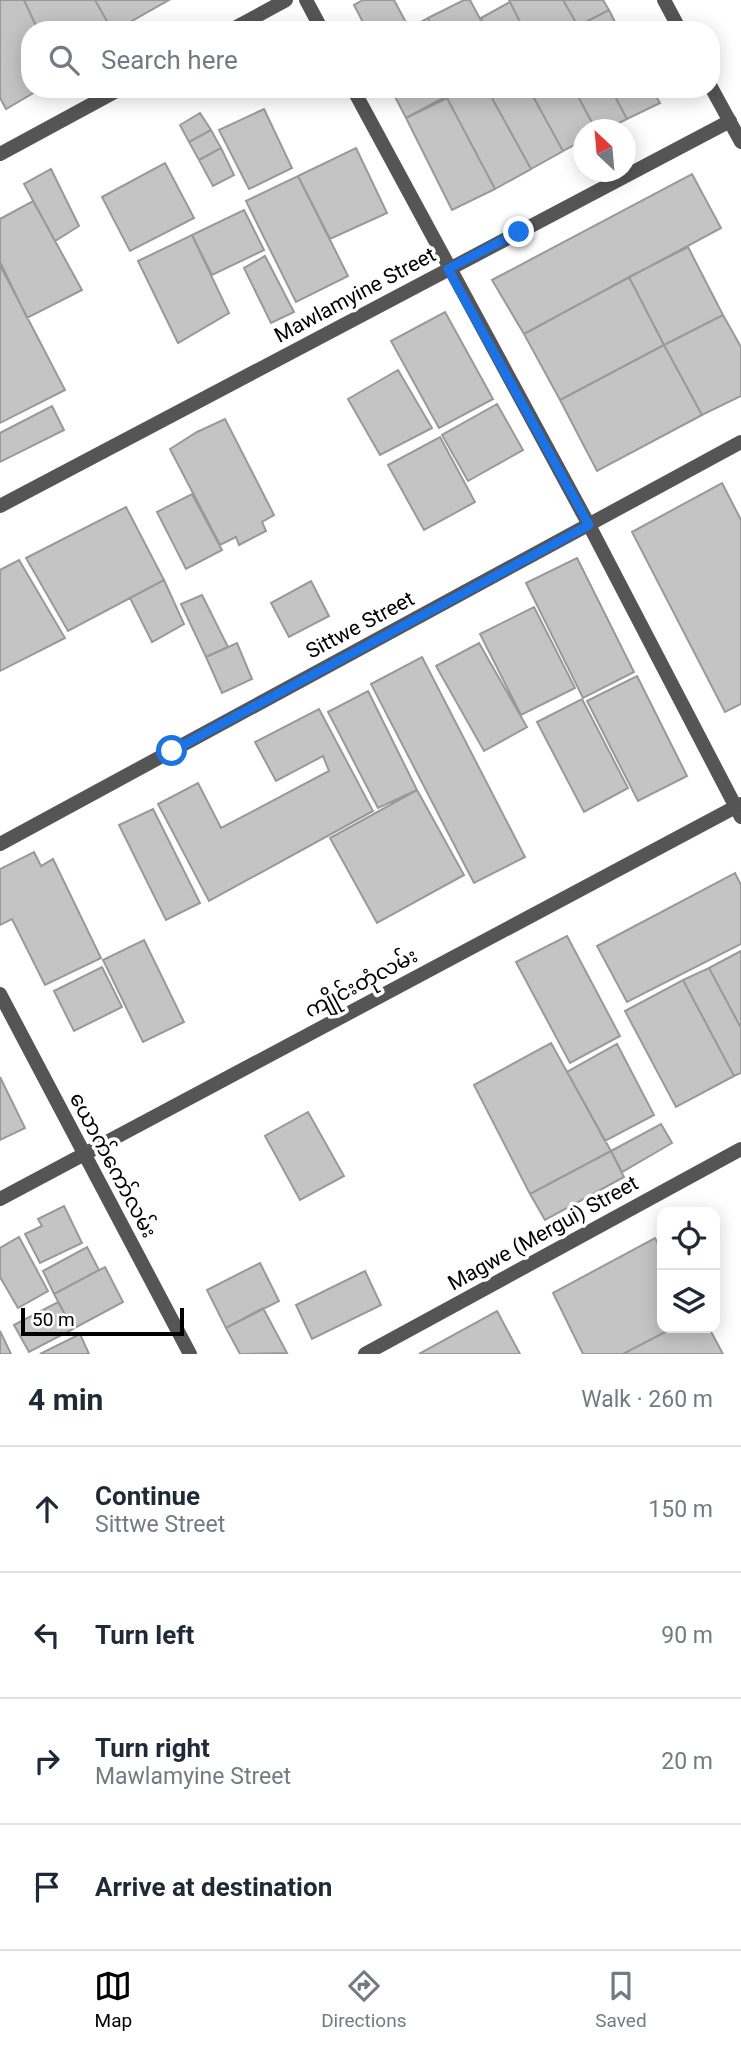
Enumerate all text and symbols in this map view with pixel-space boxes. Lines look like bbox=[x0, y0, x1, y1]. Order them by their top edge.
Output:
search box bbox=[21, 21, 720, 98]
icon: search bbox=[45, 41, 83, 79]
text: Search here bbox=[101, 45, 238, 75]
north arrow bbox=[573, 119, 636, 182]
route end bbox=[503, 216, 534, 247]
street label: Mawlamyine Street bbox=[270, 242, 440, 348]
street label: Sittwe Street bbox=[302, 586, 418, 663]
route start bbox=[156, 735, 187, 766]
street label: ကျိုင်းတုံလမ်း bbox=[299, 940, 424, 1028]
street label: ယောက်ကော်လမ်း bbox=[65, 1086, 165, 1242]
street label: Magwe (Mergui) Street bbox=[444, 1171, 642, 1295]
map controls bbox=[657, 1207, 720, 1333]
button: locate bbox=[657, 1207, 720, 1270]
button: layers bbox=[657, 1270, 720, 1333]
scale bar bbox=[21, 1305, 184, 1337]
text: 50 m bbox=[32, 1308, 75, 1331]
text: 4 min bbox=[28, 1382, 103, 1417]
text: Walk · 260 m bbox=[581, 1386, 713, 1413]
text: Continue bbox=[95, 1481, 200, 1511]
icon: ahead bbox=[28, 1490, 66, 1528]
text: 150 m bbox=[648, 1496, 713, 1523]
text: Sittwe Street bbox=[95, 1511, 225, 1538]
icon: left bbox=[28, 1616, 66, 1654]
text: Turn left bbox=[95, 1620, 194, 1650]
text: 90 m bbox=[661, 1622, 713, 1649]
text: Turn right bbox=[95, 1733, 210, 1763]
icon: right bbox=[28, 1742, 66, 1780]
text: 20 m bbox=[661, 1748, 713, 1775]
text: Mawlamyine Street bbox=[95, 1763, 291, 1790]
icon: arrive bbox=[28, 1868, 66, 1906]
text: Arrive at destination bbox=[95, 1872, 332, 1902]
tab: Map bbox=[94, 1967, 132, 2032]
tab: Directions bbox=[321, 1967, 406, 2032]
tab: Saved bbox=[595, 1967, 647, 2032]

